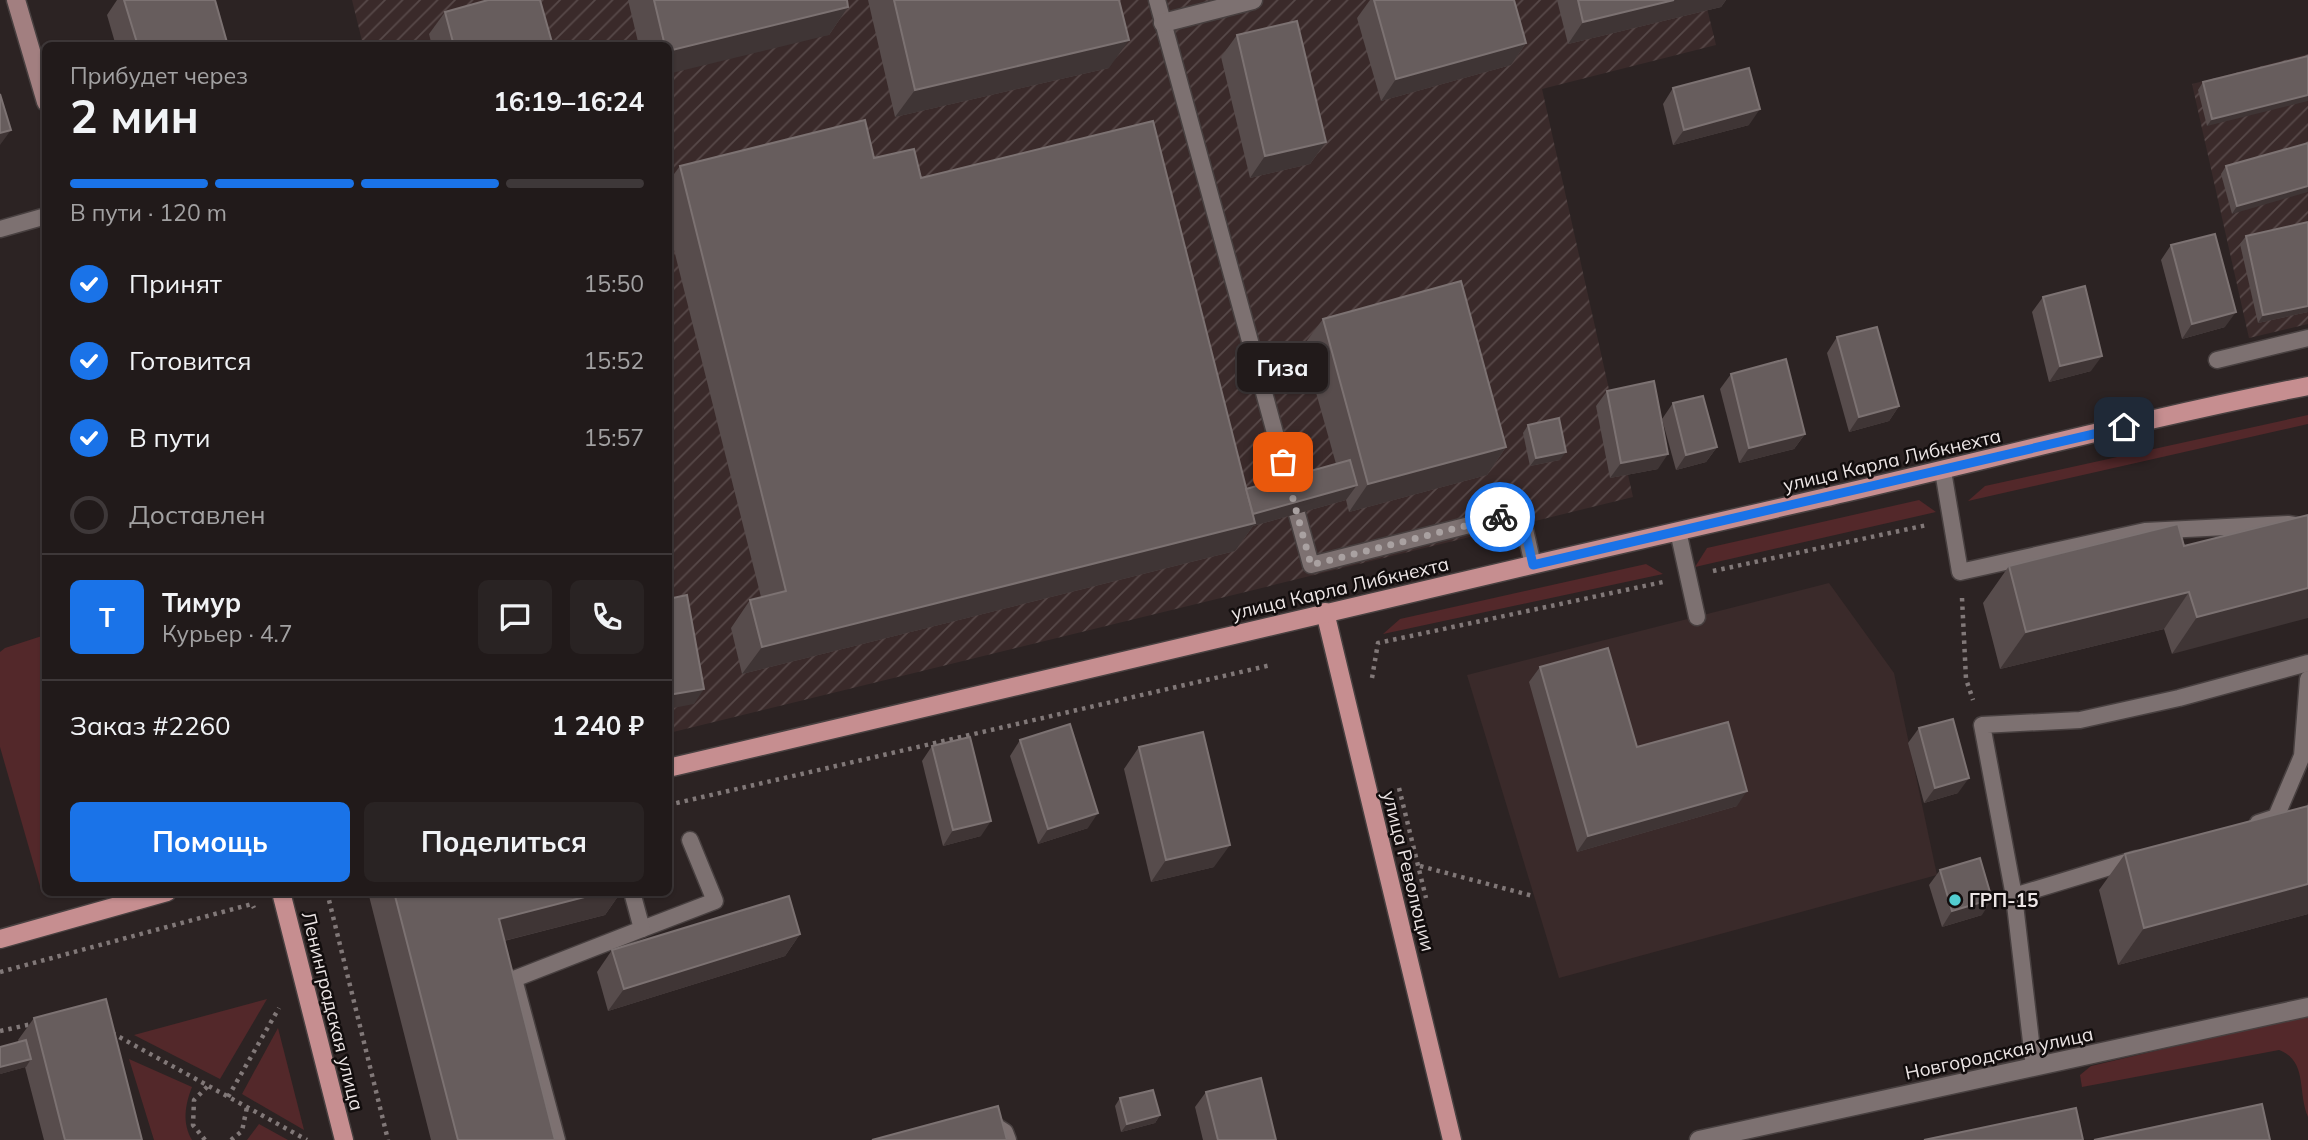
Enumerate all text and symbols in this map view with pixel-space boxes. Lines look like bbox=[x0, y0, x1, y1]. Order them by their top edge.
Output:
text: Прибудет через bbox=[70, 61, 248, 90]
text: 16:19–16:24 bbox=[493, 85, 644, 118]
text: 2 мин bbox=[70, 87, 199, 145]
text: В пути · 120 m bbox=[70, 198, 227, 227]
icon: check bbox=[70, 265, 108, 303]
text: Принят bbox=[129, 267, 222, 300]
text: 15:50 bbox=[584, 269, 644, 298]
icon: check bbox=[70, 342, 108, 380]
callout: Гиза bbox=[1238, 343, 1328, 392]
text: Готовится bbox=[129, 344, 252, 377]
text: 15:52 bbox=[584, 346, 644, 375]
text: Гиза bbox=[1256, 353, 1309, 382]
pin bbox=[2094, 397, 2154, 457]
icon: home bbox=[2105, 408, 2143, 446]
icon: check bbox=[70, 419, 108, 457]
text: В пути bbox=[129, 421, 210, 454]
text: 15:57 bbox=[584, 423, 644, 452]
street label: улица Карла Либкнехта bbox=[1781, 423, 2003, 497]
pin bbox=[1253, 432, 1313, 492]
icon: bag bbox=[1264, 443, 1302, 481]
courier bbox=[1465, 482, 1535, 552]
text: Доставлен bbox=[129, 498, 266, 531]
icon: bike bbox=[1481, 498, 1519, 536]
street label: улица Карла Либкнехта bbox=[1229, 551, 1451, 625]
button: chat bbox=[478, 580, 552, 654]
button: phone bbox=[570, 580, 644, 654]
text: Тимур bbox=[162, 586, 241, 619]
text: Т bbox=[99, 601, 115, 634]
text: Курьер · 4.7 bbox=[162, 619, 293, 648]
text: Заказ #2260 bbox=[70, 709, 231, 742]
text: 1 240 ₽ bbox=[552, 709, 644, 742]
street label: улица Революции bbox=[1377, 788, 1441, 954]
button: Помощь bbox=[70, 802, 350, 882]
button: Поделиться bbox=[364, 802, 644, 882]
place label: ГРП-15 bbox=[1969, 888, 2038, 912]
marker: ГРП-15 bbox=[1947, 892, 1963, 908]
street label: Ленинградская улица bbox=[297, 909, 369, 1113]
street label: Новгородская улица bbox=[1903, 1021, 2095, 1085]

